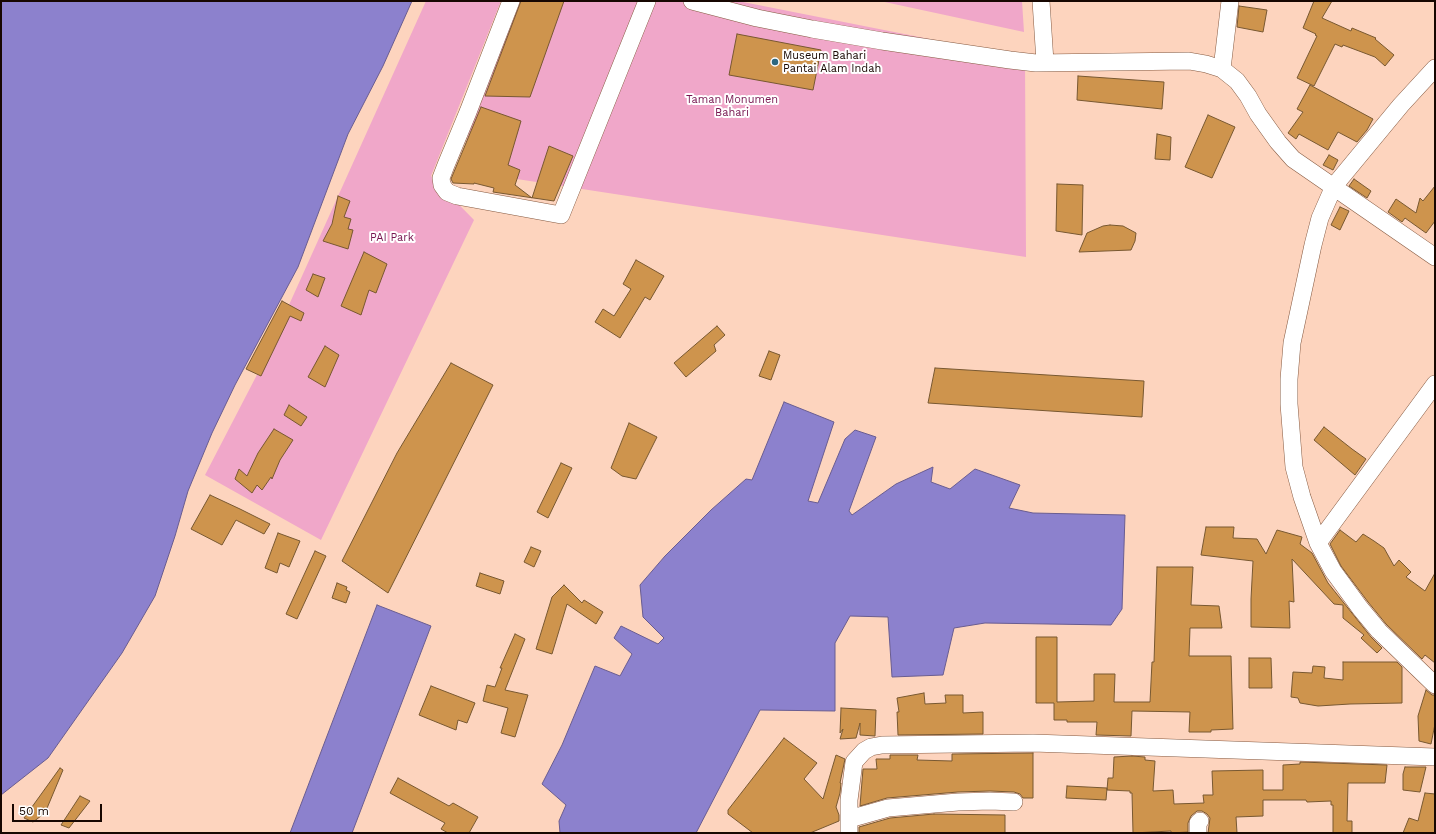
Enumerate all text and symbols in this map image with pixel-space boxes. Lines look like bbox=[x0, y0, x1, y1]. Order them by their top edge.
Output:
place label: Museum Bahari Pantai Alam Indah bbox=[783, 49, 881, 75]
marker: Museum Bahari Pantai Alam Indah bbox=[770, 57, 780, 67]
park label: Taman Monumen Bahari bbox=[686, 93, 778, 119]
park label: PAI Park bbox=[370, 231, 414, 245]
scale bar bbox=[14, 796, 104, 822]
text: 50 m bbox=[19, 804, 49, 818]

